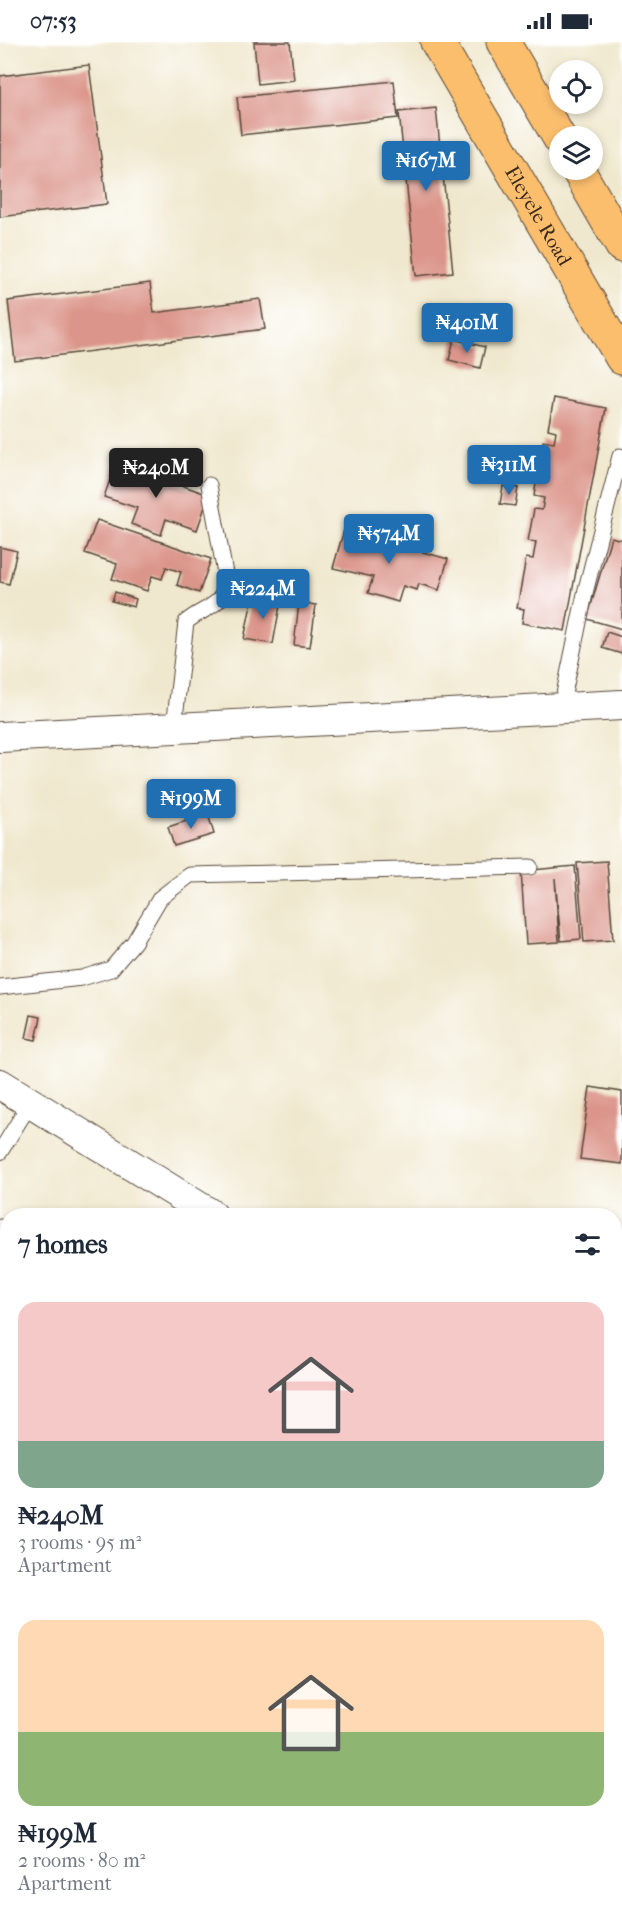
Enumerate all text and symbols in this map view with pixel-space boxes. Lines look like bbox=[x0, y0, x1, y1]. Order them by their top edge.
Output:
text: 07:53 bbox=[30, 8, 77, 34]
map controls bbox=[549, 60, 603, 180]
button: locate bbox=[549, 60, 603, 114]
button: layers bbox=[549, 126, 603, 180]
pin: ₦167M bbox=[384, 141, 468, 192]
text: ₦167M bbox=[396, 149, 456, 172]
street label: Eleyele Road bbox=[500, 162, 577, 270]
pin: ₦401M bbox=[425, 303, 509, 354]
text: ₦401M bbox=[436, 311, 498, 334]
pin: ₦311M bbox=[467, 445, 551, 496]
pin: ₦240M bbox=[114, 448, 198, 499]
text: ₦311M bbox=[481, 453, 537, 476]
text: ₦240M bbox=[123, 456, 189, 479]
pin: ₦574M bbox=[347, 514, 431, 565]
text: ₦574M bbox=[358, 522, 420, 545]
pin: ₦224M bbox=[221, 569, 305, 620]
text: ₦224M bbox=[230, 577, 296, 600]
pin: ₦199M bbox=[149, 779, 233, 830]
text: ₦199M bbox=[161, 787, 221, 810]
icon: filters bbox=[571, 1228, 604, 1261]
text: 7 homes bbox=[18, 1229, 108, 1260]
icon: home bbox=[257, 1341, 365, 1449]
text: ₦240M bbox=[18, 1500, 104, 1531]
text: 3 rooms · 95 m² bbox=[18, 1531, 141, 1554]
text: Apartment bbox=[18, 1554, 112, 1577]
icon: home bbox=[257, 1659, 365, 1767]
text: ₦199M bbox=[18, 1818, 97, 1849]
text: 2 rooms · 80 m² bbox=[18, 1849, 145, 1872]
text: Apartment bbox=[18, 1872, 112, 1895]

